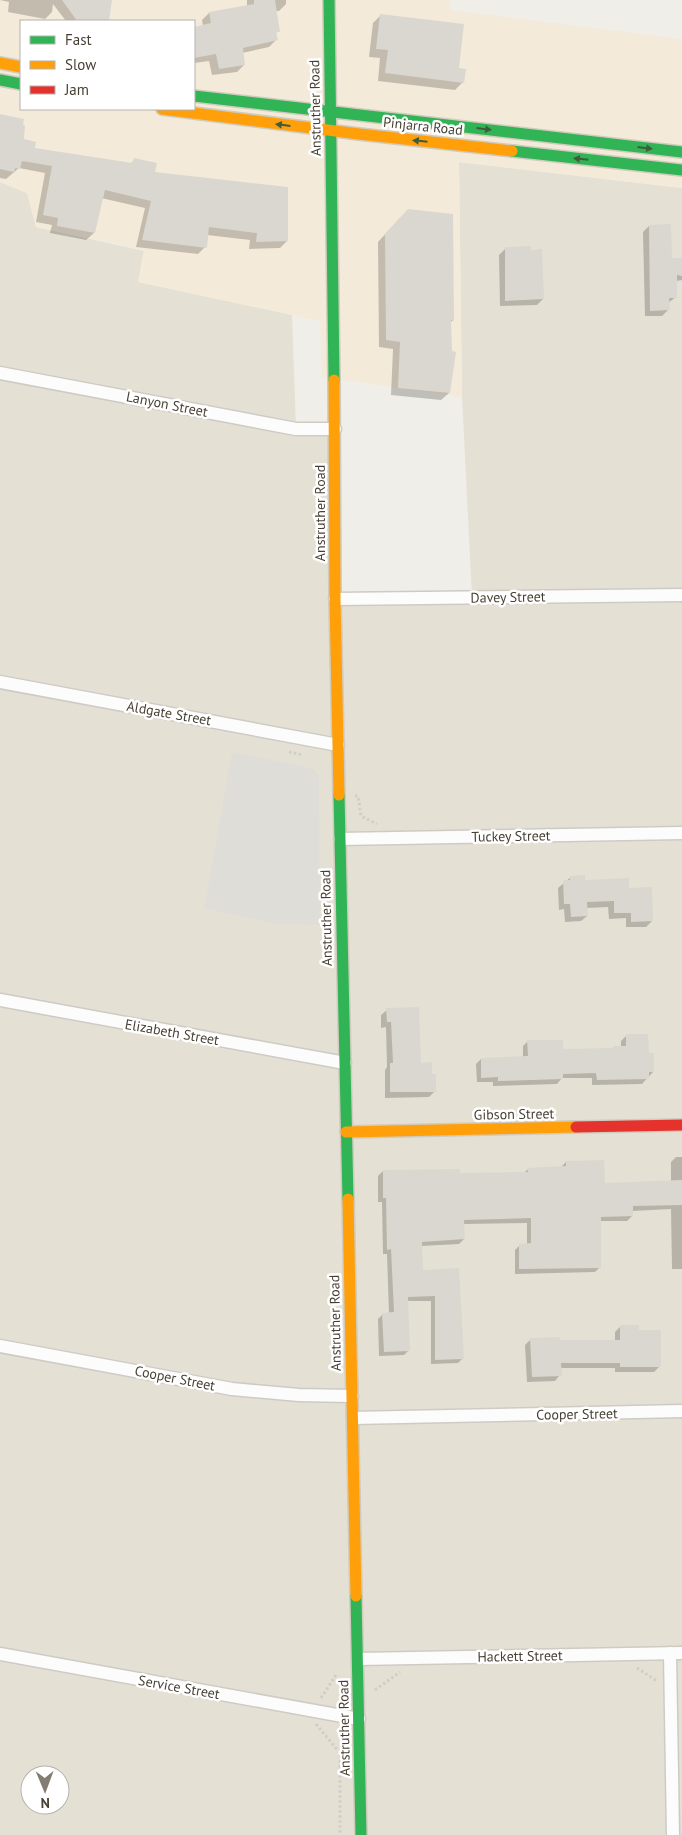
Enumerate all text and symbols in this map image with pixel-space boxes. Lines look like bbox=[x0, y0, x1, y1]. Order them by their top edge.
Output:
legend bbox=[20, 20, 195, 110]
text: Fast bbox=[65, 30, 92, 49]
text: Slow bbox=[65, 55, 96, 74]
street label: Anstruther Road bbox=[305, 60, 325, 156]
text: Jam bbox=[64, 80, 89, 99]
street label: Pinjarra Road bbox=[382, 113, 464, 139]
one-way arrow bbox=[275, 121, 291, 129]
one-way arrow bbox=[476, 125, 492, 133]
one-way arrow bbox=[412, 137, 428, 145]
one-way arrow bbox=[637, 144, 653, 152]
one-way arrow bbox=[573, 155, 589, 163]
street label: Lanyon Street bbox=[125, 387, 209, 421]
street label: Anstruther Road bbox=[311, 465, 329, 561]
street label: Davey Street bbox=[470, 587, 546, 607]
street label: Aldgate Street bbox=[125, 697, 213, 729]
street label: Tuckey Street bbox=[471, 826, 551, 846]
street label: Anstruther Road bbox=[316, 870, 336, 966]
street label: Elizabeth Street bbox=[124, 1015, 221, 1049]
street label: Gibson Street bbox=[474, 1104, 555, 1124]
street label: Anstruther Road bbox=[325, 1275, 345, 1371]
street label: Cooper Street bbox=[133, 1361, 217, 1395]
street label: Cooper Street bbox=[536, 1404, 618, 1424]
street label: Hackett Street bbox=[477, 1646, 563, 1666]
street label: Service Street bbox=[137, 1671, 221, 1703]
street label: Anstruther Road bbox=[334, 1680, 354, 1776]
north arrow bbox=[20, 1765, 70, 1815]
text: N bbox=[40, 1794, 50, 1812]

